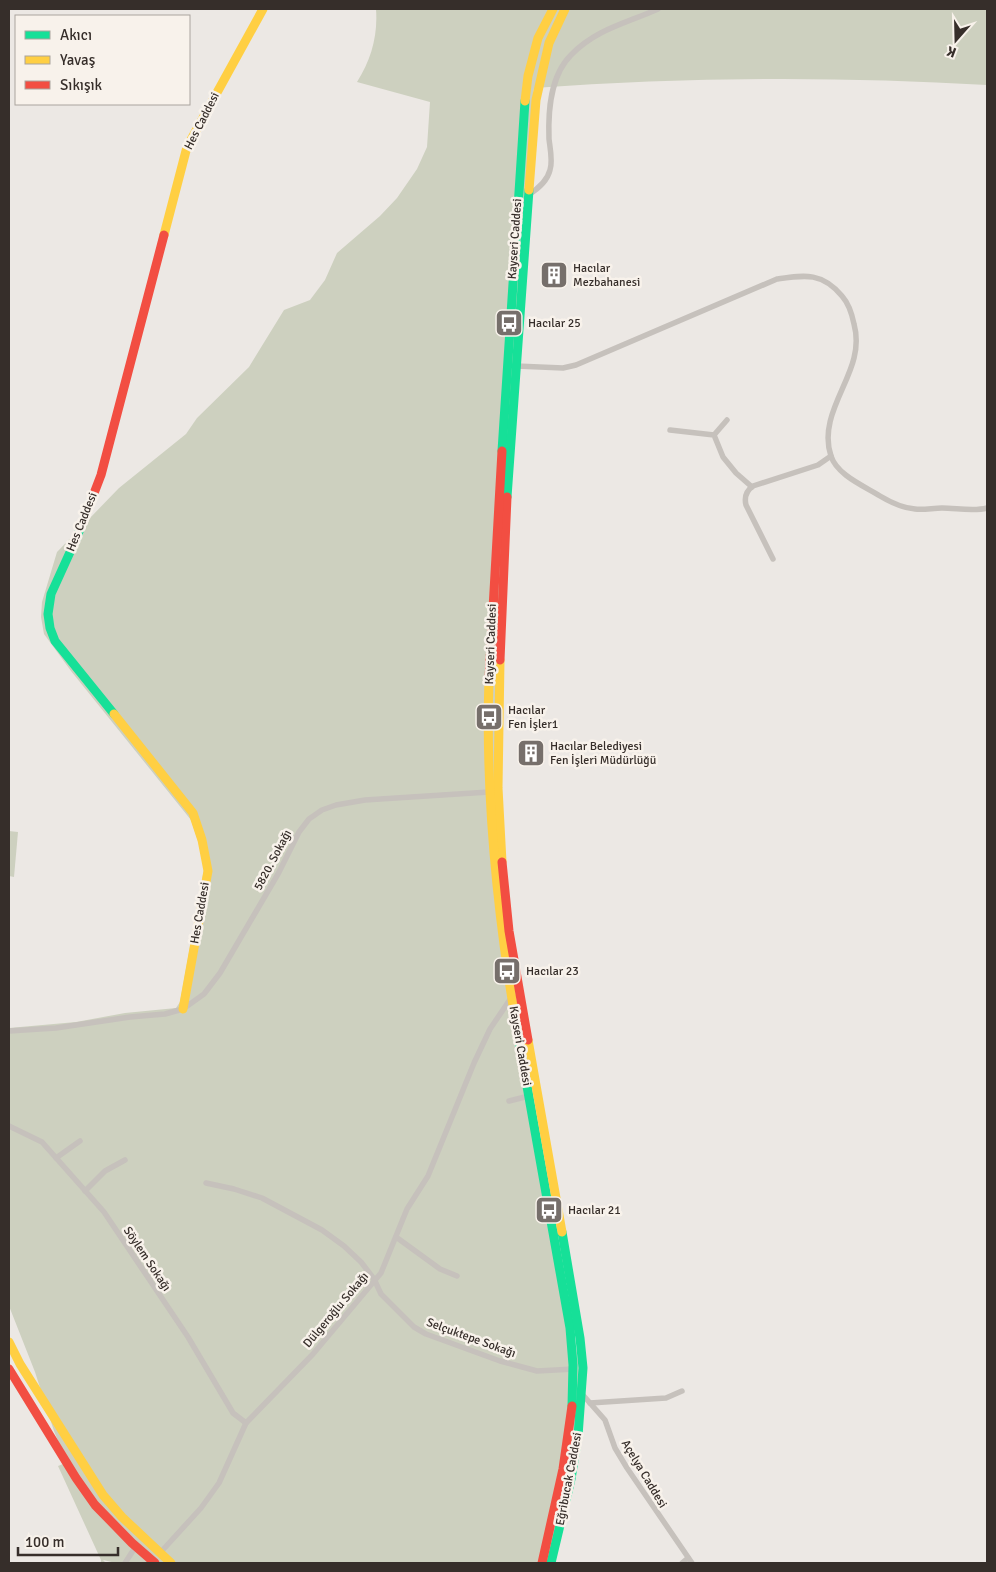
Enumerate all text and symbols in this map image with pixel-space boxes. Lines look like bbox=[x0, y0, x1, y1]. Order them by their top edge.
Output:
legend bbox=[15, 15, 190, 105]
north arrow bbox=[931, 15, 981, 65]
text: Akıcı bbox=[60, 26, 92, 44]
text: K bbox=[944, 42, 959, 61]
text: Yavaş bbox=[60, 51, 96, 69]
text: Sıkışık bbox=[60, 76, 103, 94]
street label: Hes Caddesi bbox=[181, 90, 223, 152]
street label: Kayseri Caddesi bbox=[505, 198, 525, 280]
building icon: Hacılar Mezbahanesi bbox=[539, 260, 569, 290]
place label: Hacılar Mezbahanesi bbox=[573, 261, 640, 290]
bus stop icon: Hacılar 25 bbox=[494, 308, 524, 338]
place label: Hacılar 25 bbox=[528, 316, 581, 331]
street label: Hes Caddesi bbox=[63, 490, 101, 554]
street label: Kayseri Caddesi bbox=[482, 603, 500, 685]
bus stop icon: Hacılar Fen İşler1 bbox=[474, 702, 504, 732]
place label: Hacılar Fen İşler1 bbox=[508, 703, 558, 732]
building icon: Hacılar Belediyesi Fen İşleri Müdürlüğü bbox=[516, 738, 546, 768]
place label: Hacılar Belediyesi Fen İşleri Müdürlüğü bbox=[550, 739, 656, 768]
street label: 5820. Sokağı bbox=[251, 827, 295, 893]
street label: Hes Caddesi bbox=[187, 881, 213, 945]
bus stop icon: Hacılar 23 bbox=[492, 956, 522, 986]
place label: Hacılar 23 bbox=[526, 964, 579, 979]
street label: Kayseri Caddesi bbox=[506, 1005, 534, 1087]
bus stop icon: Hacılar 21 bbox=[534, 1195, 564, 1225]
place label: Hacılar 21 bbox=[568, 1203, 621, 1218]
street label: Söylem Sokağı bbox=[120, 1224, 174, 1294]
street label: Dülgeroğlu Sokağı bbox=[300, 1269, 372, 1351]
street label: Selçuktepe Sokağı bbox=[424, 1315, 518, 1361]
street label: Eğribucak Caddesi bbox=[553, 1431, 585, 1527]
street label: Açelya Caddesi bbox=[618, 1437, 670, 1511]
scale bar bbox=[18, 1524, 118, 1556]
text: 100 m bbox=[25, 1533, 65, 1551]

